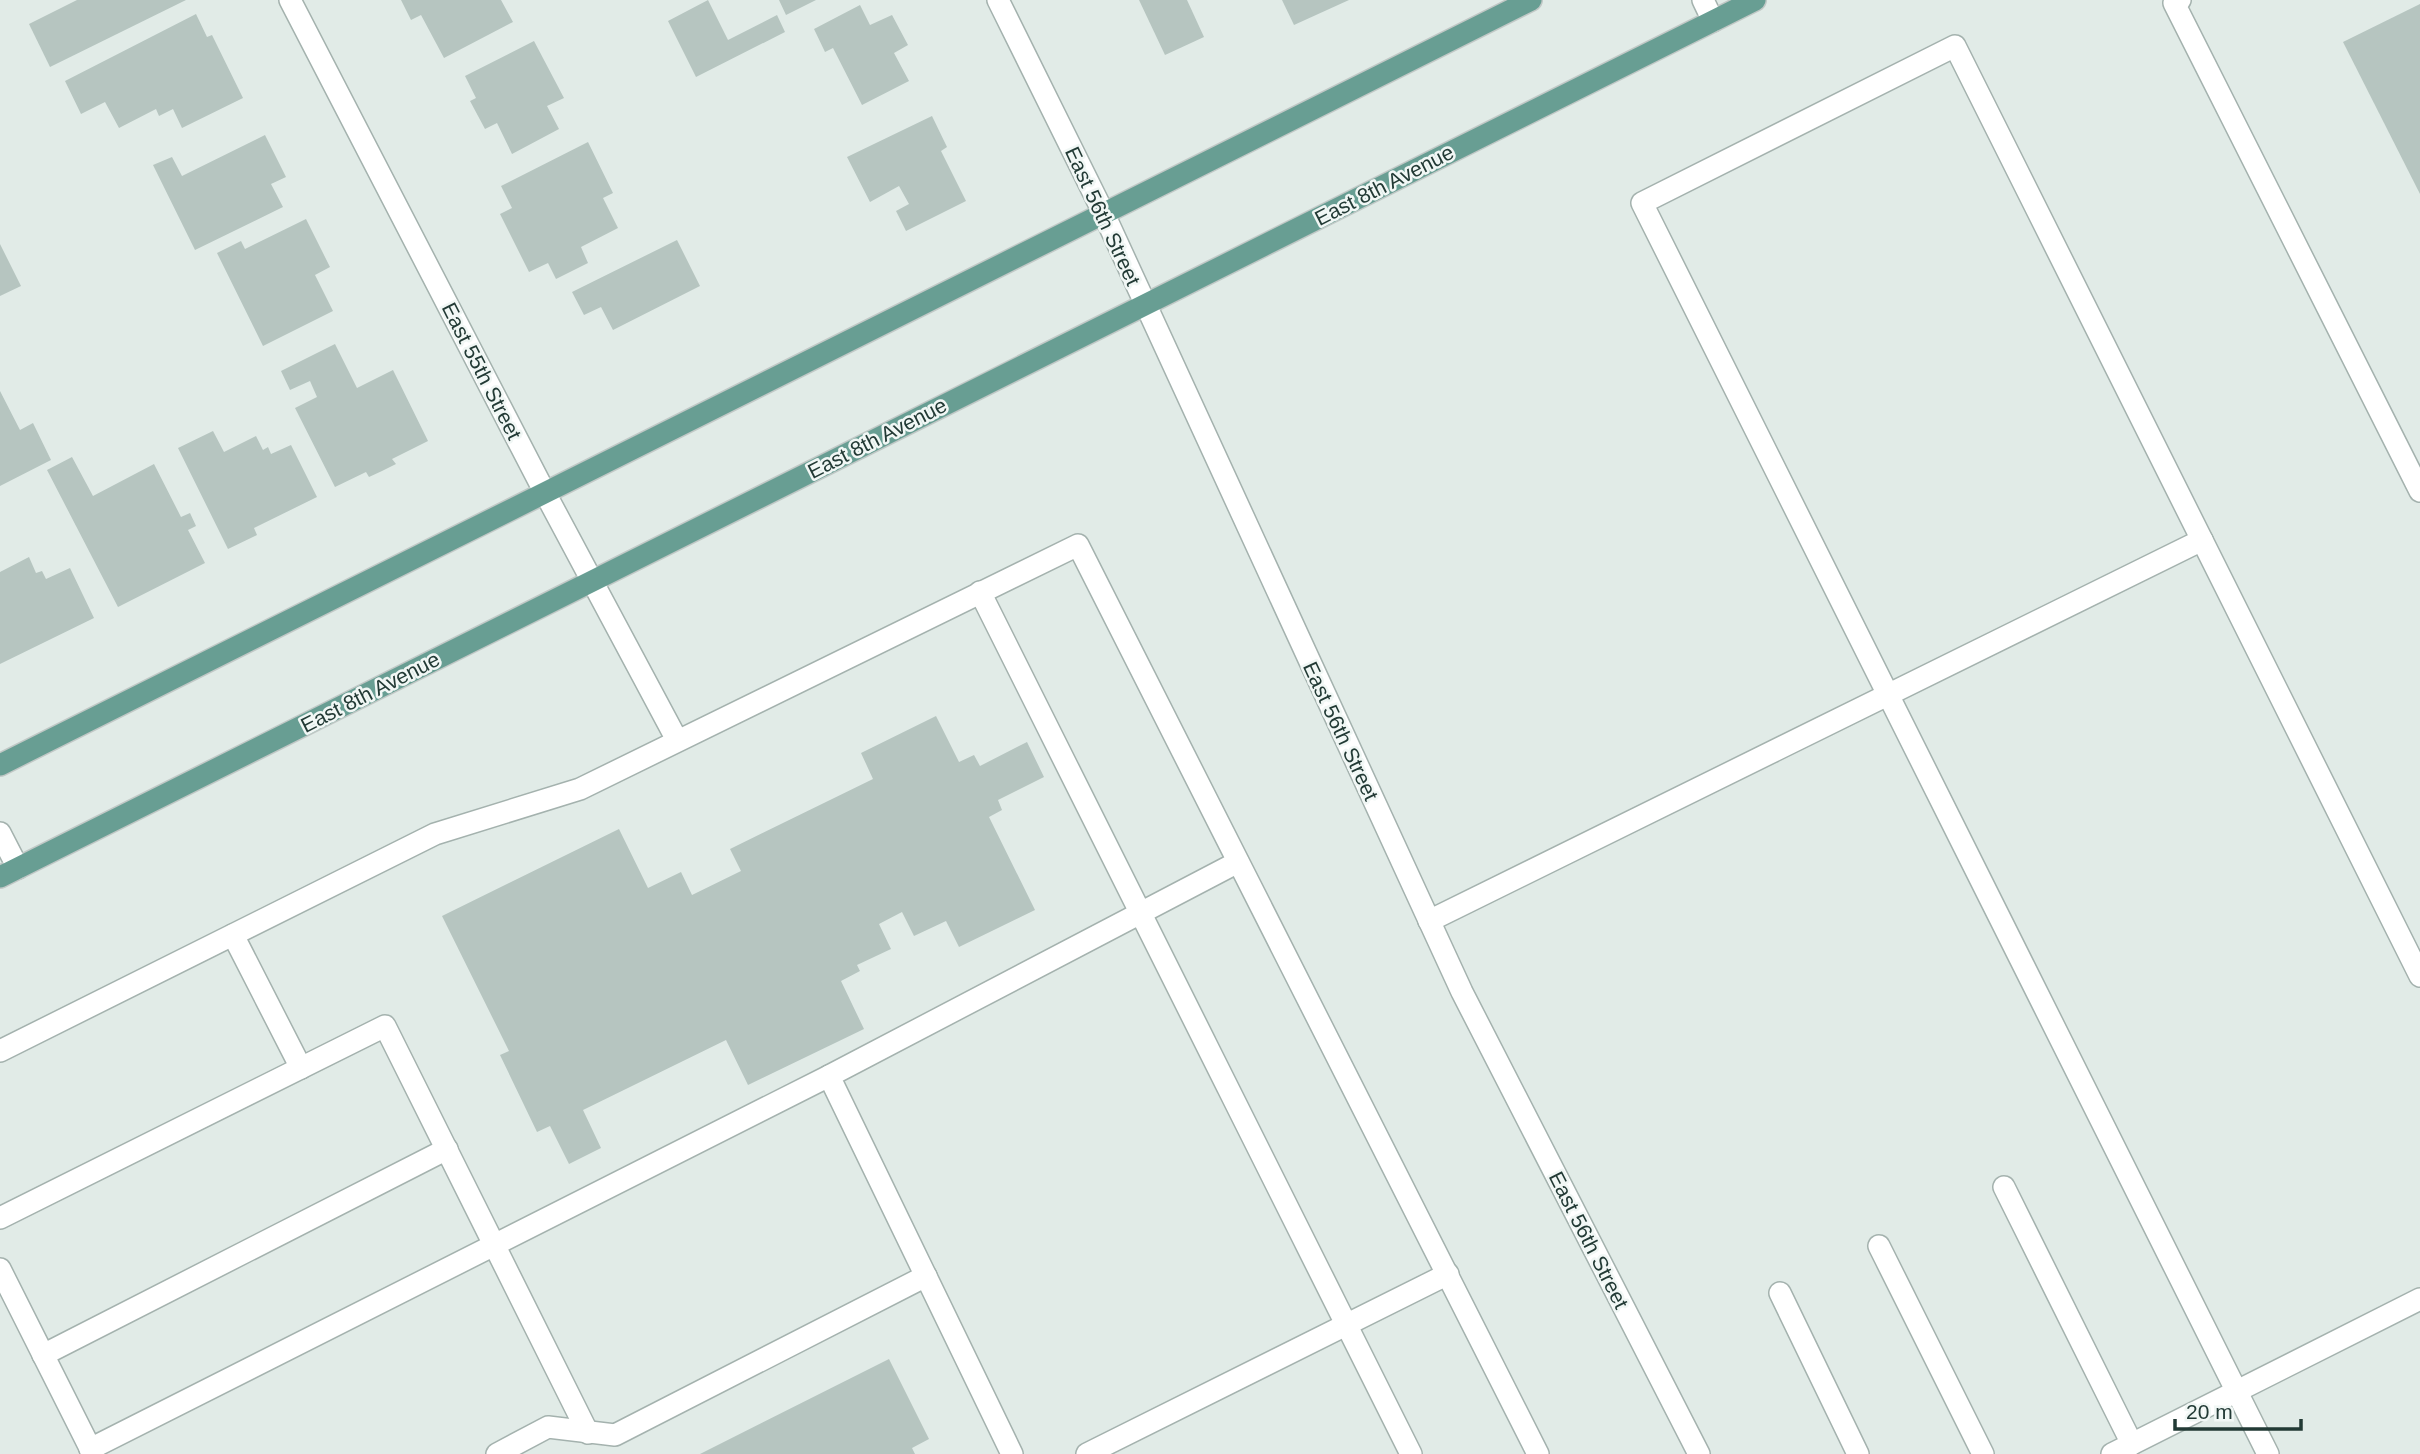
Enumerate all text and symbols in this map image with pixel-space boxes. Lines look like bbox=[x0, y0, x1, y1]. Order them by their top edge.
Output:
street label: East 8th Avenue bbox=[1311, 140, 1457, 230]
street label: East 56th Street bbox=[1061, 143, 1145, 289]
street label: East 55th Street bbox=[438, 299, 527, 443]
street label: East 8th Avenue bbox=[804, 393, 950, 483]
street label: East 8th Avenue bbox=[297, 647, 443, 737]
street label: East 56th Street bbox=[1299, 658, 1383, 804]
street label: East 56th Street bbox=[1545, 1168, 1634, 1312]
scale bar bbox=[2175, 1388, 2301, 1432]
text: 20 m bbox=[2186, 1400, 2233, 1423]

